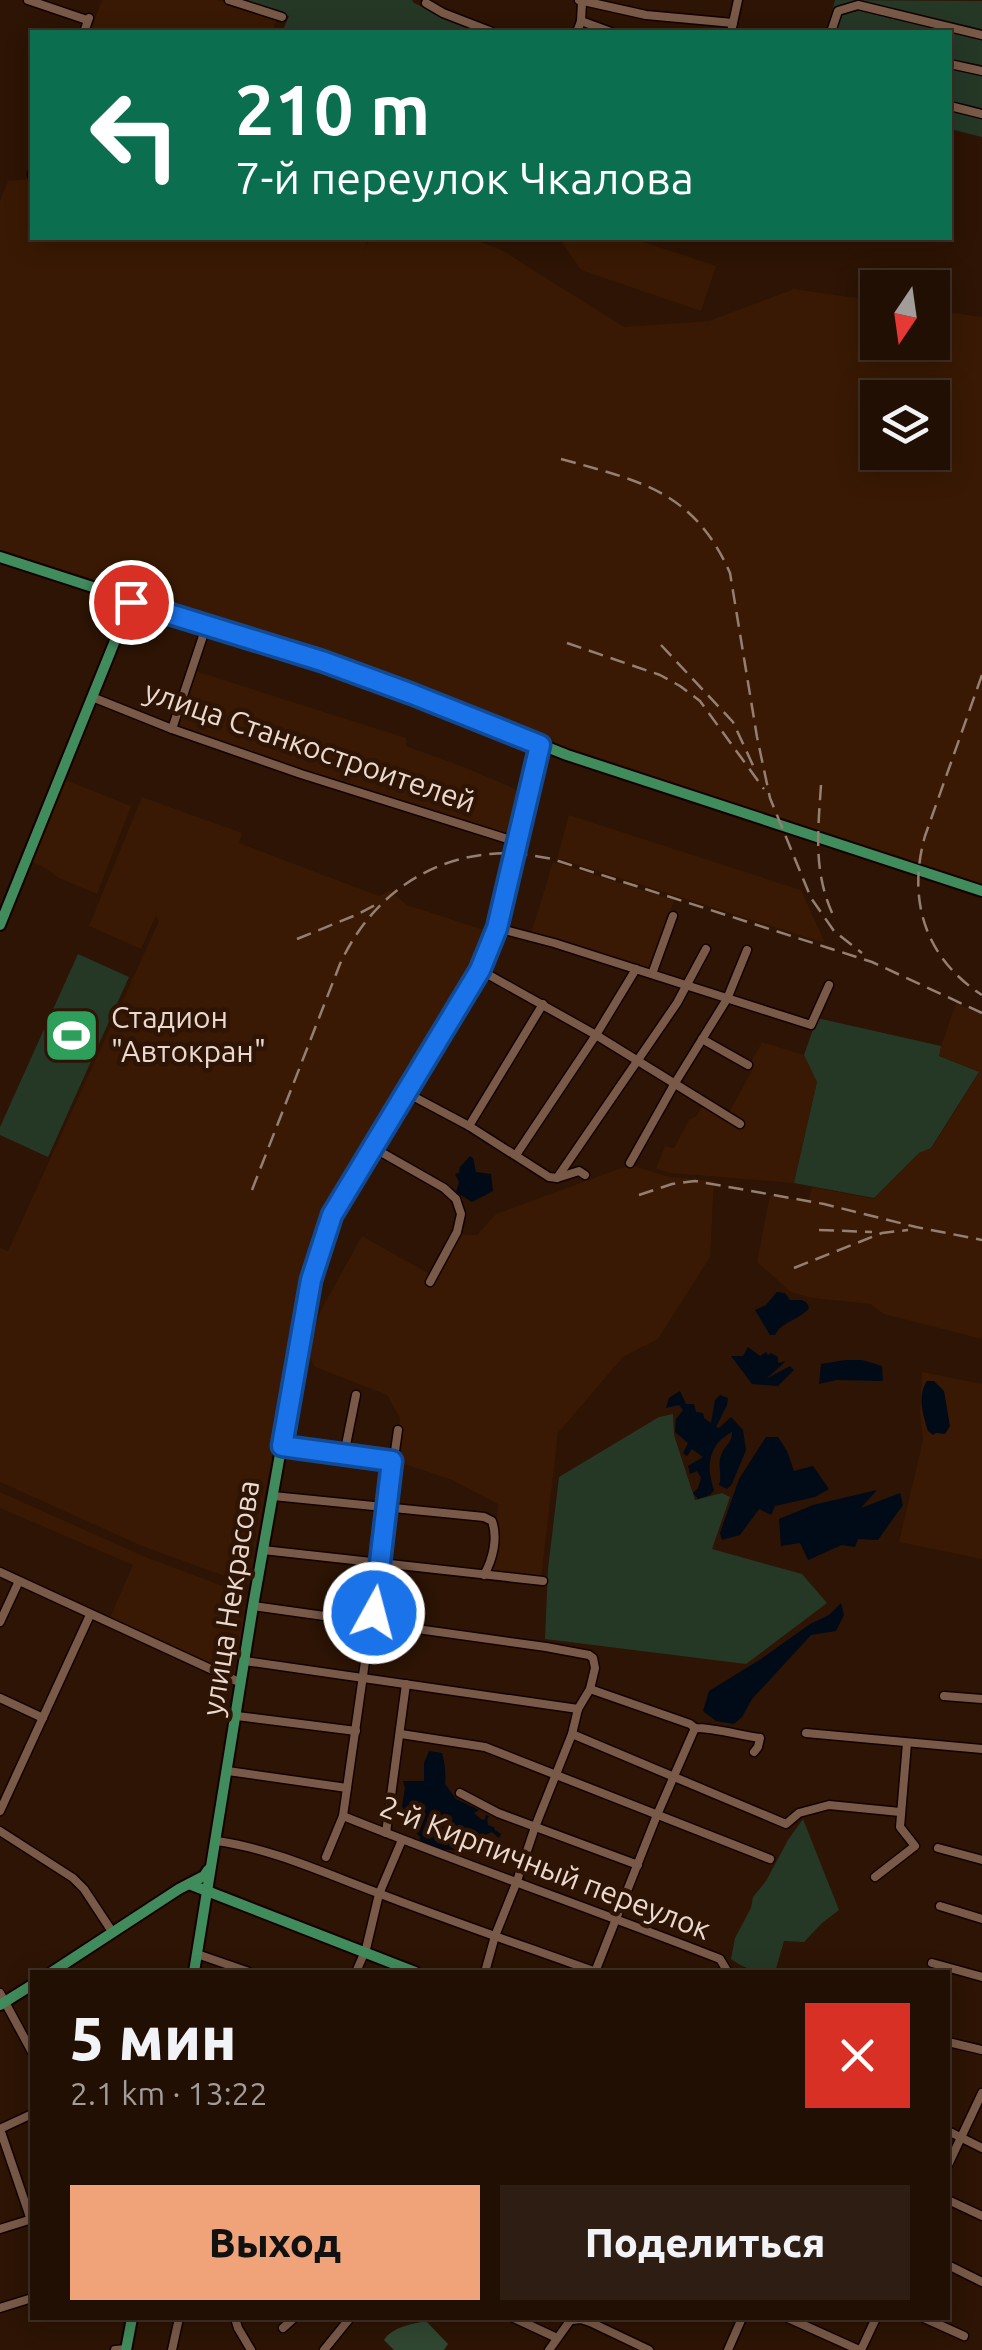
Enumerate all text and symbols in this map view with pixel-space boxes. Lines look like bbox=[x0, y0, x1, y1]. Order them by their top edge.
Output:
icon: left bbox=[70, 70, 200, 200]
text: 210 m bbox=[235, 70, 430, 148]
text: 7-й переулок Чкалова bbox=[235, 152, 694, 203]
north arrow bbox=[860, 270, 950, 360]
map controls bbox=[860, 270, 950, 470]
button: layers bbox=[860, 380, 950, 470]
pin bbox=[89, 560, 174, 645]
icon: arrive bbox=[104, 575, 159, 630]
street label: улица Станкостроителей bbox=[140, 673, 480, 819]
place label: Стадион "Автокран" bbox=[111, 1000, 266, 1068]
sports icon: Стадион "Автокран" bbox=[42, 1005, 102, 1065]
street label: улица Некрасова bbox=[195, 1478, 265, 1718]
position arrow bbox=[322, 1561, 426, 1665]
street label: 2-й Кирпичный переулок bbox=[375, 1788, 715, 1946]
button: close bbox=[805, 2003, 910, 2108]
text: 5 мин bbox=[70, 2004, 237, 2071]
text: 2.1 km · 13:22 bbox=[70, 2075, 268, 2111]
button: Выход bbox=[70, 2185, 480, 2300]
button: Поделиться bbox=[500, 2185, 910, 2300]

